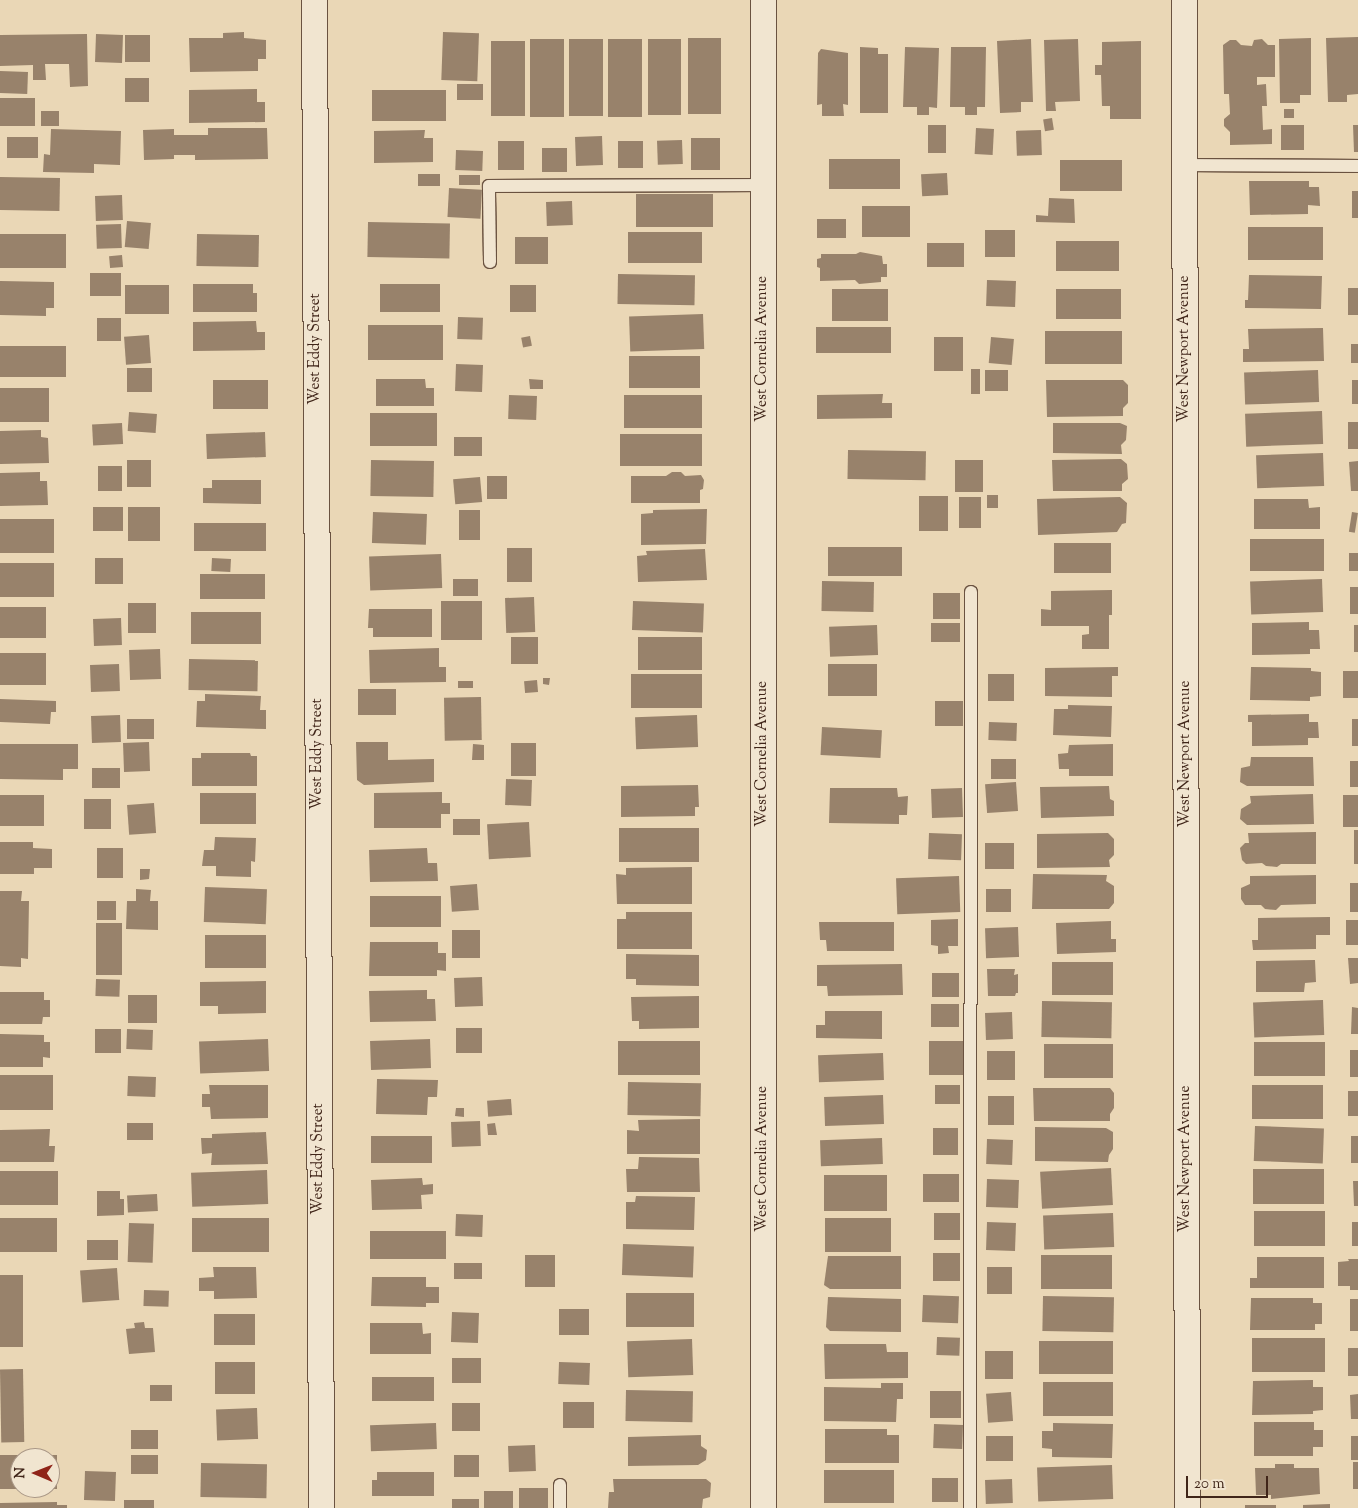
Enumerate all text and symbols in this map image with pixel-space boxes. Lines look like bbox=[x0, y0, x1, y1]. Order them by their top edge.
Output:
street label: West Cornelia Avenue bbox=[754, 276, 772, 422]
street label: West Newport Avenue bbox=[1176, 276, 1194, 422]
street label: West Eddy Street bbox=[307, 293, 325, 405]
street label: West Cornelia Avenue bbox=[754, 681, 772, 827]
street label: West Newport Avenue bbox=[1177, 681, 1195, 827]
street label: West Eddy Street bbox=[309, 698, 327, 810]
street label: West Cornelia Avenue bbox=[754, 1086, 772, 1232]
street label: West Newport Avenue bbox=[1177, 1086, 1195, 1232]
street label: West Eddy Street bbox=[310, 1103, 328, 1215]
north arrow bbox=[10, 1448, 60, 1498]
scale bar bbox=[1188, 1466, 1270, 1498]
text: N bbox=[11, 1467, 31, 1479]
text: 20 m bbox=[1194, 1474, 1225, 1495]

